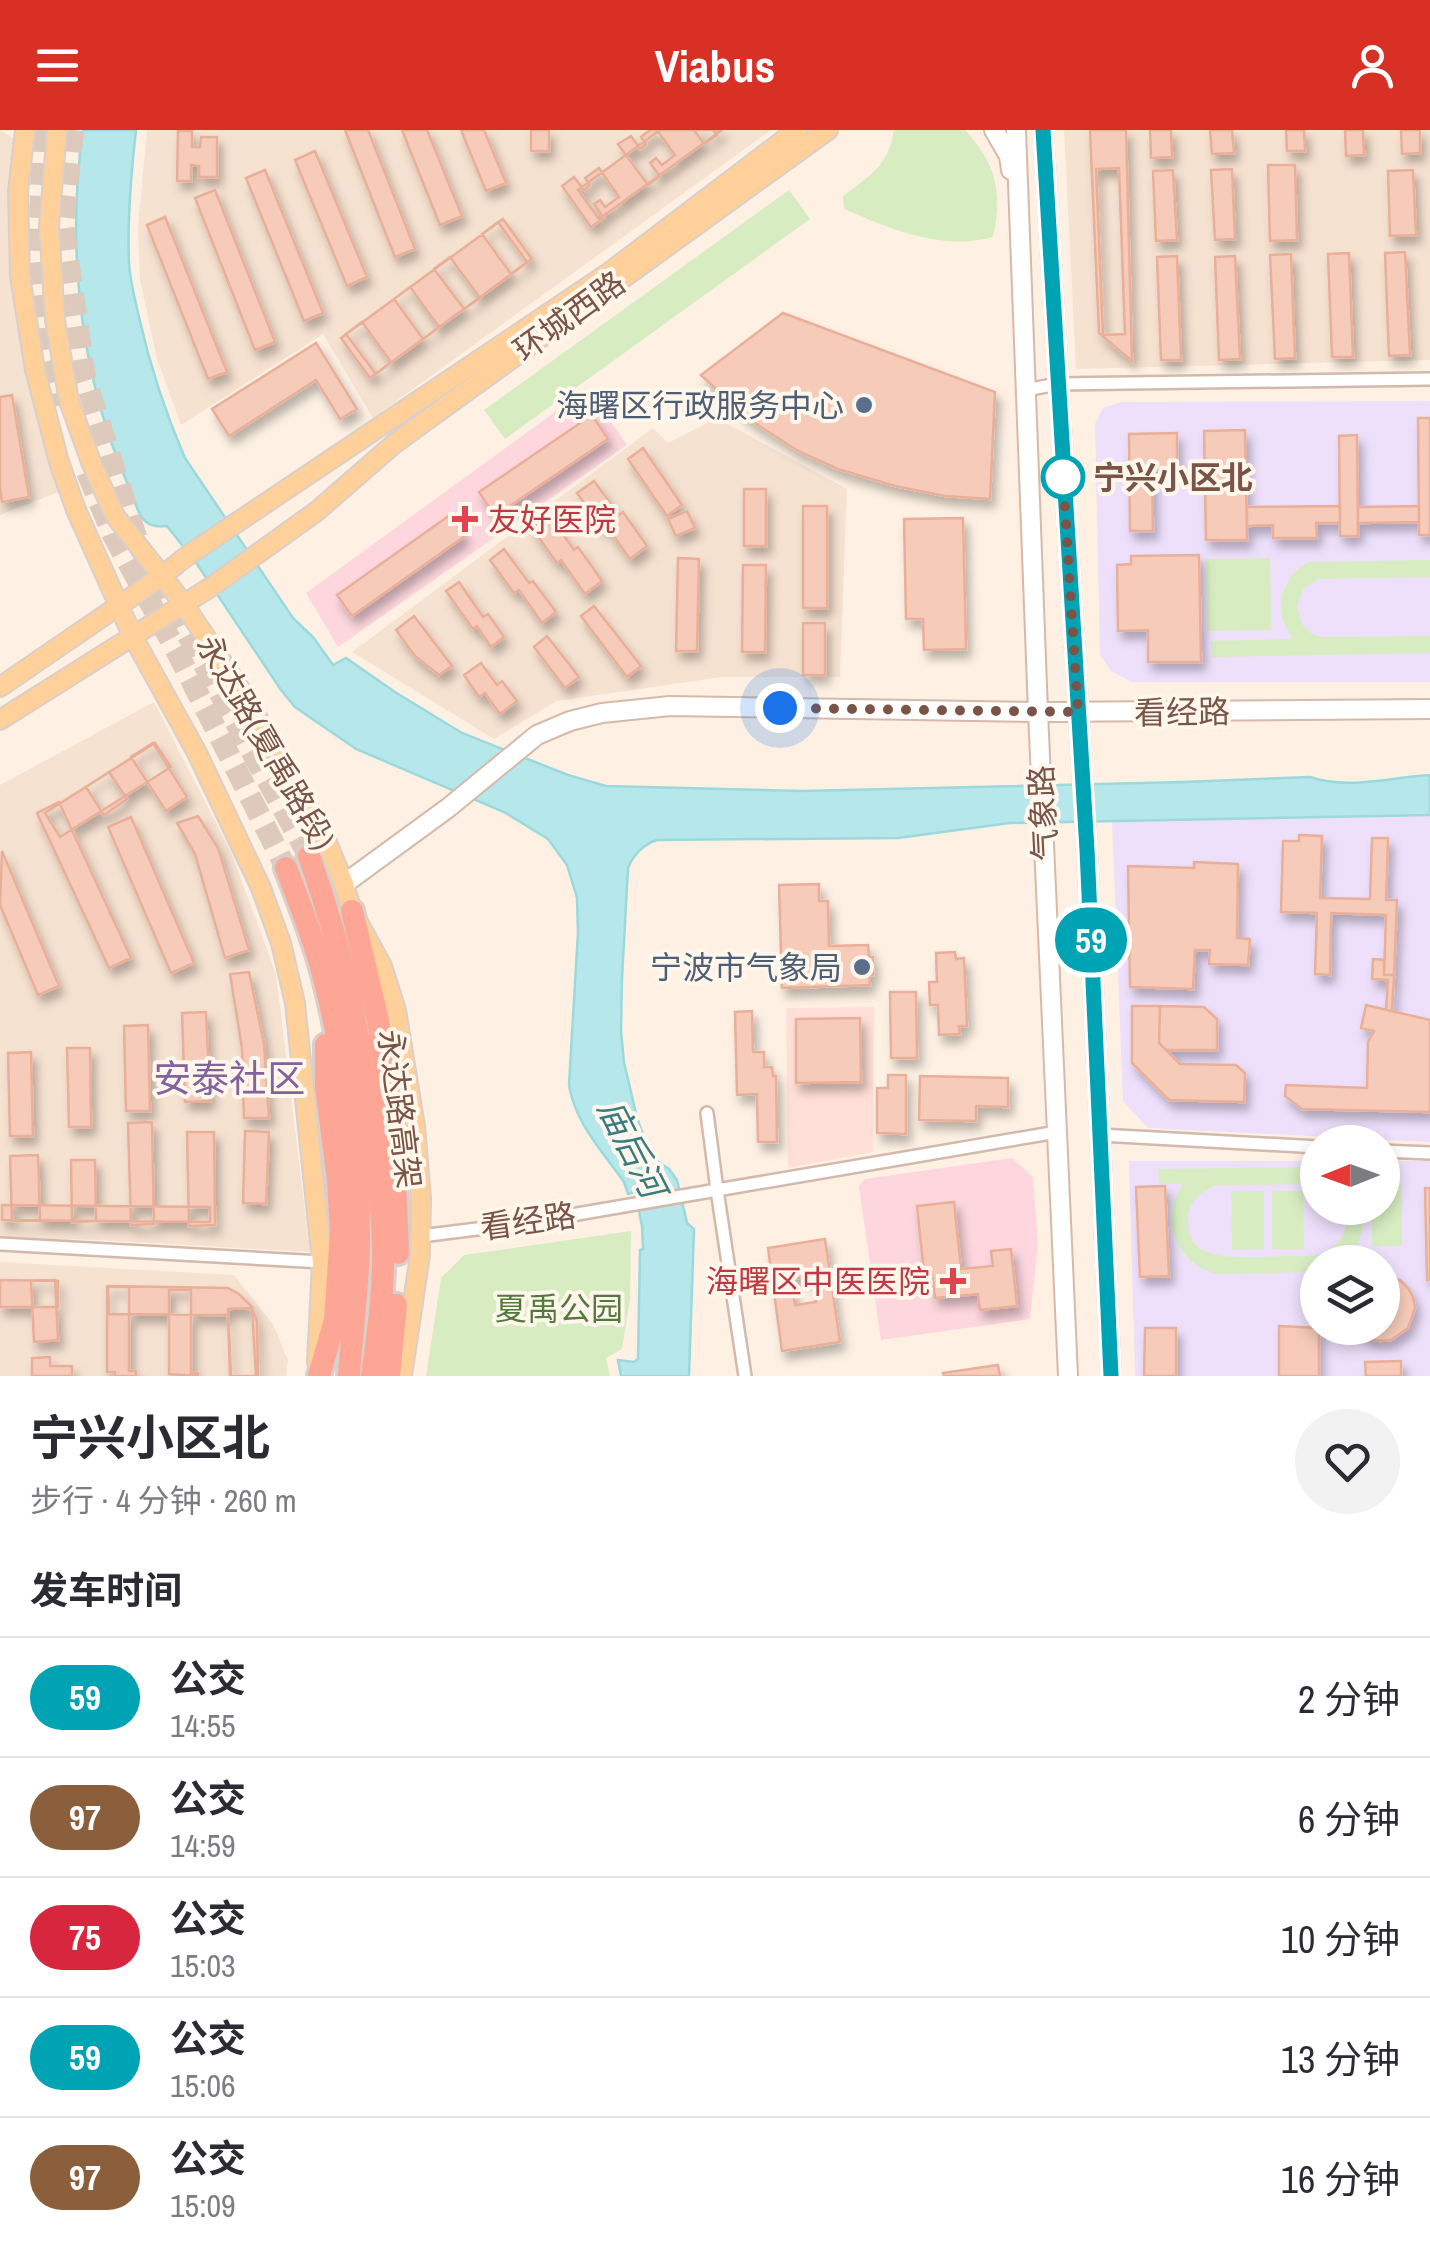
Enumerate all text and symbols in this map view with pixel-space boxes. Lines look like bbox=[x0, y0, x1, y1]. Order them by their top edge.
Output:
text: Viabus bbox=[655, 35, 775, 96]
icon: menu bbox=[30, 38, 85, 93]
icon: person bbox=[1345, 38, 1400, 93]
street label: 环城西路 bbox=[505, 261, 633, 371]
place label: 海曙区行政服务中心 bbox=[556, 384, 844, 427]
marker: 海曙区行政服务中心 bbox=[853, 394, 875, 416]
marker: 宁兴小区北 bbox=[1042, 456, 1084, 498]
place label: 宁兴小区北 bbox=[1093, 456, 1253, 499]
place label: 友好医院 bbox=[488, 498, 616, 541]
marker: 友好医院 bbox=[452, 506, 478, 532]
street label: 永达路(夏禹路段) bbox=[187, 627, 345, 857]
your location bbox=[755, 683, 805, 733]
street label: 看经路 bbox=[1134, 690, 1230, 734]
street label: 气象路 bbox=[1019, 764, 1067, 862]
line badge: 59 bbox=[1046, 908, 1136, 972]
text: 59 bbox=[1075, 917, 1107, 964]
place label: 宁波市气象局 bbox=[650, 946, 842, 989]
marker: 宁波市气象局 bbox=[851, 956, 873, 978]
street label: 永达路高架 bbox=[369, 1027, 431, 1191]
district label: 安泰社区 bbox=[153, 1053, 305, 1104]
water label: 庙后河 bbox=[587, 1091, 679, 1211]
north arrow bbox=[1300, 1125, 1400, 1225]
map controls bbox=[1300, 1125, 1400, 1345]
street label: 看经路 bbox=[477, 1193, 579, 1249]
button: layers bbox=[1300, 1245, 1400, 1345]
place label: 海曙区中医医院 bbox=[706, 1260, 930, 1303]
marker: 海曙区中医医院 bbox=[940, 1268, 966, 1294]
park label: 夏禹公园 bbox=[495, 1287, 623, 1330]
text: 宁兴小区北 bbox=[30, 1405, 270, 1470]
button: heart bbox=[1295, 1409, 1400, 1514]
text: 步行 · 4 分钟 · 260 m bbox=[30, 1479, 297, 1522]
text: 发车时间 bbox=[30, 1565, 182, 1616]
text: 公交 bbox=[170, 1653, 246, 1704]
text: 59 bbox=[69, 1674, 101, 1721]
text: 2 分钟 bbox=[1298, 1674, 1400, 1725]
text: 14:55 bbox=[170, 1704, 236, 1747]
text: 公交 bbox=[170, 1773, 246, 1824]
text: 97 bbox=[69, 1794, 101, 1841]
text: 6 分钟 bbox=[1298, 1794, 1400, 1845]
text: 14:59 bbox=[170, 1824, 236, 1867]
text: 公交 bbox=[170, 1893, 246, 1944]
text: 75 bbox=[69, 1914, 101, 1961]
text: 10 分钟 bbox=[1281, 1914, 1400, 1965]
text: 15:03 bbox=[170, 1944, 236, 1987]
text: 公交 bbox=[170, 2013, 246, 2064]
text: 59 bbox=[69, 2034, 101, 2081]
text: 13 分钟 bbox=[1281, 2034, 1400, 2085]
text: 15:06 bbox=[170, 2064, 236, 2107]
text: 公交 bbox=[170, 2133, 246, 2184]
text: 97 bbox=[69, 2154, 101, 2201]
text: 16 分钟 bbox=[1281, 2154, 1400, 2205]
text: 15:09 bbox=[170, 2184, 236, 2227]

